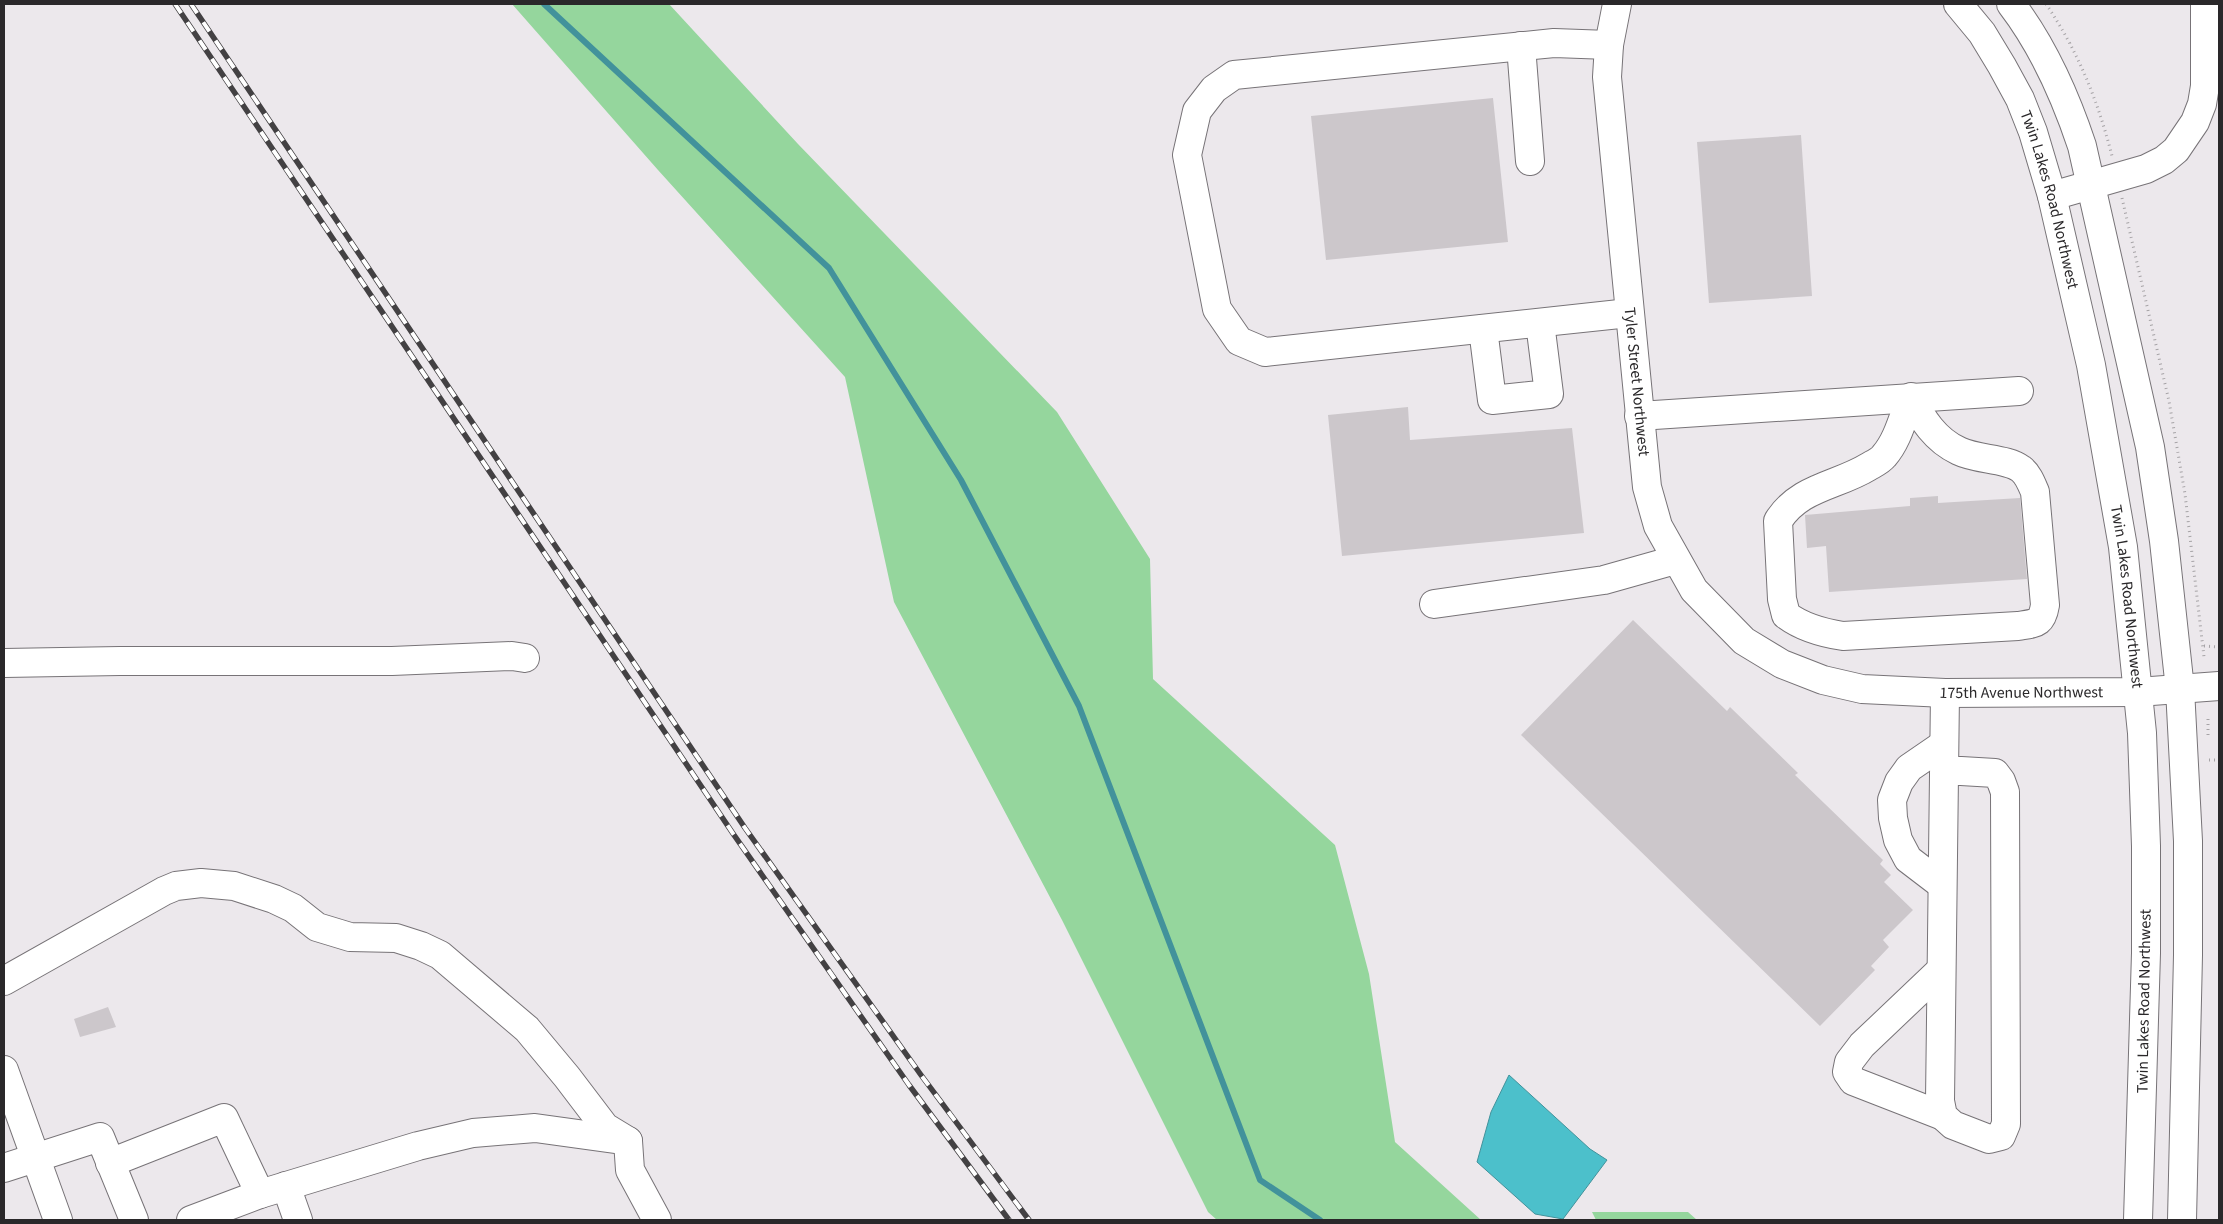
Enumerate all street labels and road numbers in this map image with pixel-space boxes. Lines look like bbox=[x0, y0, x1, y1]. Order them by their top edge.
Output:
street label: Twin Lakes Road Northwest bbox=[2015, 107, 2084, 292]
street label: Tyler Street Northwest bbox=[1619, 306, 1655, 458]
street label: Twin Lakes Road Northwest bbox=[2105, 503, 2148, 690]
street label: 175th Avenue Northwest bbox=[1939, 681, 2104, 704]
street label: Twin Lakes Road Northwest bbox=[2131, 908, 2157, 1093]

